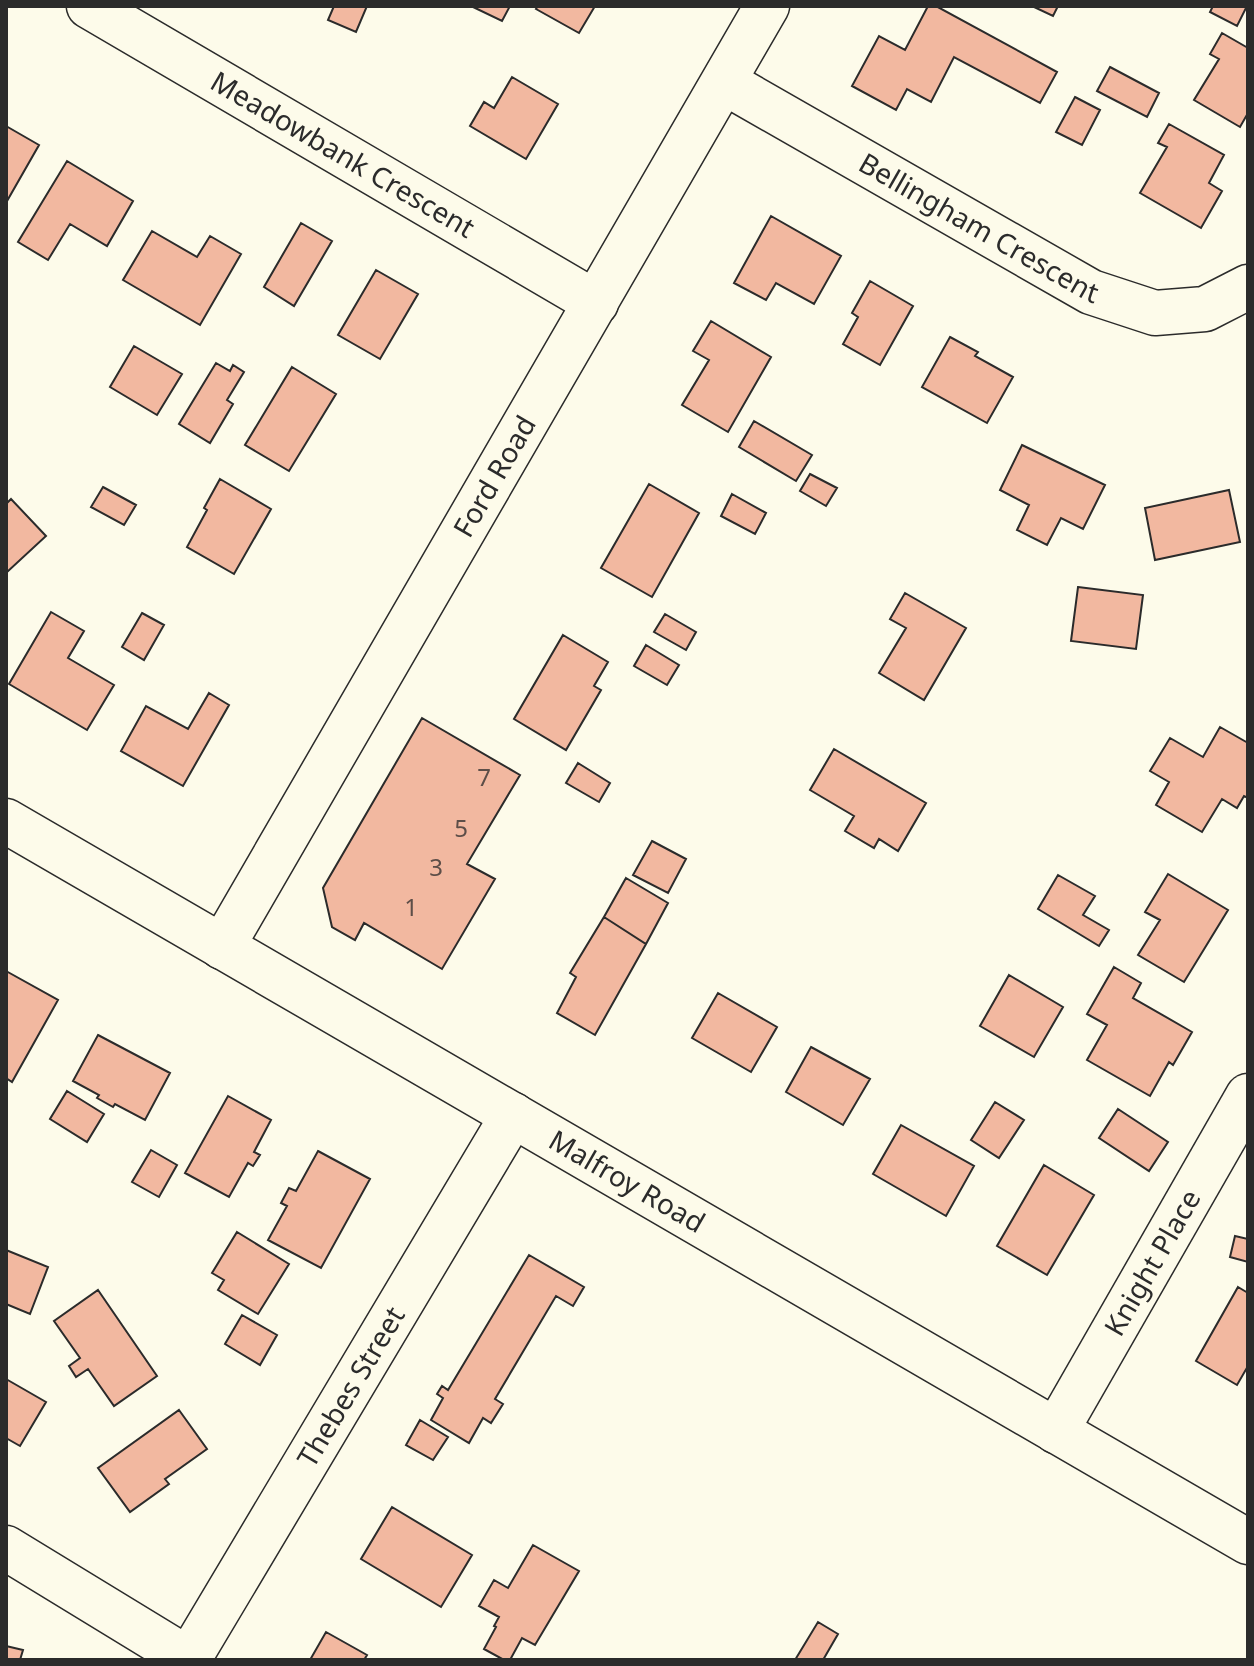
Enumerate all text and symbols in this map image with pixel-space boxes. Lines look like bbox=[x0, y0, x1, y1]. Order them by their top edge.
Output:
street label: Meadowbank Crescent bbox=[204, 62, 482, 246]
street label: Bellingham Crescent bbox=[852, 143, 1104, 311]
street label: Ford Road bbox=[444, 408, 544, 543]
house number: 7 bbox=[477, 760, 491, 793]
house number: 5 bbox=[454, 811, 468, 844]
house number: 3 bbox=[429, 850, 443, 883]
house number: 1 bbox=[404, 890, 418, 923]
street label: Malfroy Road bbox=[543, 1120, 712, 1241]
street label: Knight Place bbox=[1095, 1182, 1209, 1342]
street label: Thebes Street bbox=[287, 1299, 413, 1474]

